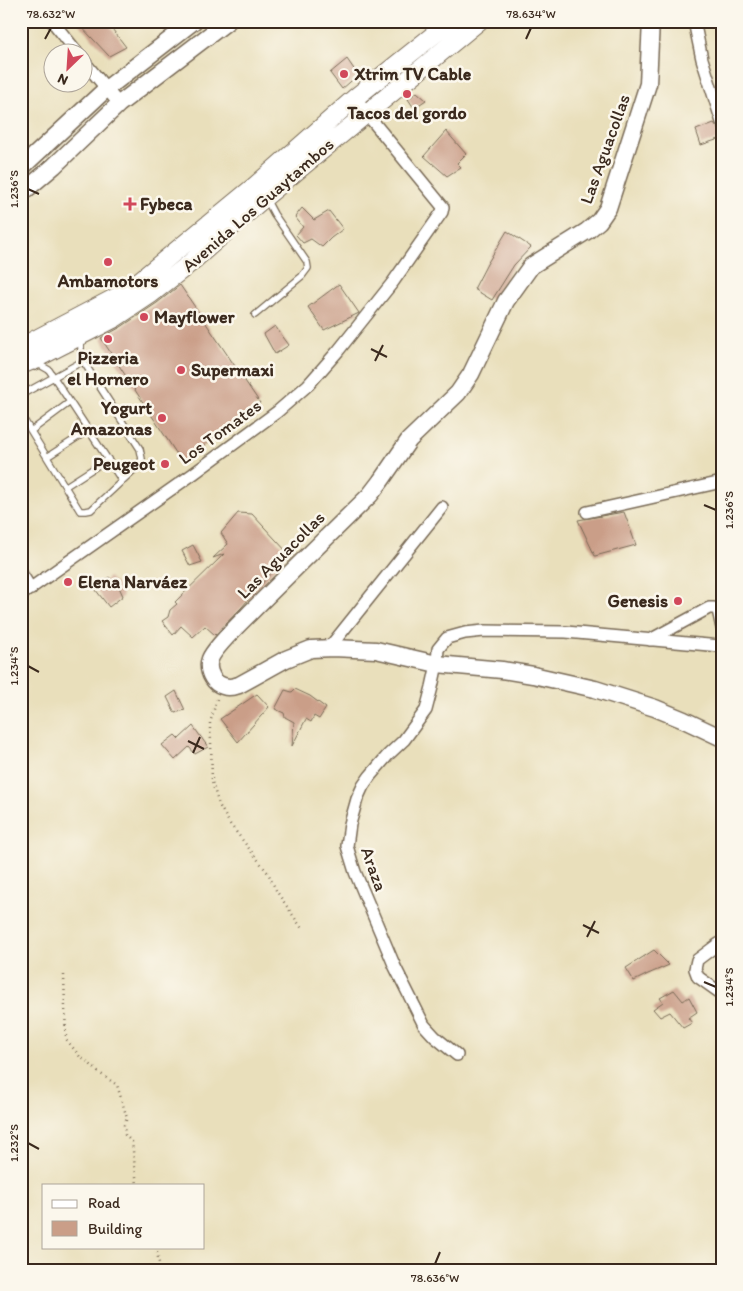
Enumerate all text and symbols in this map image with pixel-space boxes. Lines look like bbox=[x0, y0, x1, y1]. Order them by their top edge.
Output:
text: 78.632°W bbox=[27, 7, 75, 21]
text: 78.634°W bbox=[506, 7, 556, 21]
north arrow bbox=[42, 42, 92, 92]
place label: Xtrim TV Cable bbox=[354, 63, 472, 85]
marker: Xtrim TV Cable bbox=[338, 68, 350, 80]
text: N bbox=[55, 70, 71, 89]
marker: Tacos del gordo bbox=[401, 88, 413, 100]
street label: Las Aguacollas bbox=[575, 91, 635, 207]
place label: Tacos del gordo bbox=[346, 102, 467, 124]
street label: Avenida Los Guaytambos bbox=[178, 133, 338, 277]
text: 1.236°S bbox=[7, 170, 21, 208]
place label: Fybeca bbox=[140, 193, 193, 215]
marker: Fybeca bbox=[124, 198, 136, 210]
marker: Ambamotors bbox=[102, 256, 114, 268]
place label: Ambamotors bbox=[57, 270, 158, 292]
place label: Mayflower bbox=[154, 306, 236, 328]
marker: Mayflower bbox=[138, 311, 150, 323]
marker: Pizzeria el Hornero bbox=[102, 333, 114, 345]
place label: Pizzeria el Hornero bbox=[67, 347, 149, 390]
place label: Supermaxi bbox=[191, 359, 274, 381]
marker: Supermaxi bbox=[175, 364, 187, 376]
street label: Los Tomates bbox=[174, 395, 266, 469]
place label: Yogurt Amazonas bbox=[70, 397, 152, 440]
marker: Yogurt Amazonas bbox=[156, 412, 168, 424]
place label: Peugeot bbox=[93, 453, 155, 475]
marker: Peugeot bbox=[159, 458, 171, 470]
text: 1.236°S bbox=[722, 491, 736, 529]
street label: Las Aguacollas bbox=[233, 507, 329, 603]
place label: Elena Narváez bbox=[78, 571, 188, 593]
marker: Elena Narváez bbox=[62, 576, 74, 588]
place label: Genesis bbox=[608, 590, 668, 612]
marker: Genesis bbox=[672, 595, 684, 607]
text: 1.234°S bbox=[7, 646, 21, 685]
street label: Araza bbox=[356, 844, 392, 894]
text: 1.234°S bbox=[722, 967, 736, 1006]
text: 1.232°S bbox=[7, 1124, 21, 1162]
legend bbox=[42, 1184, 205, 1248]
text: Road bbox=[88, 1194, 121, 1212]
text: Building bbox=[88, 1220, 142, 1238]
text: 78.636°W bbox=[411, 1271, 459, 1285]

